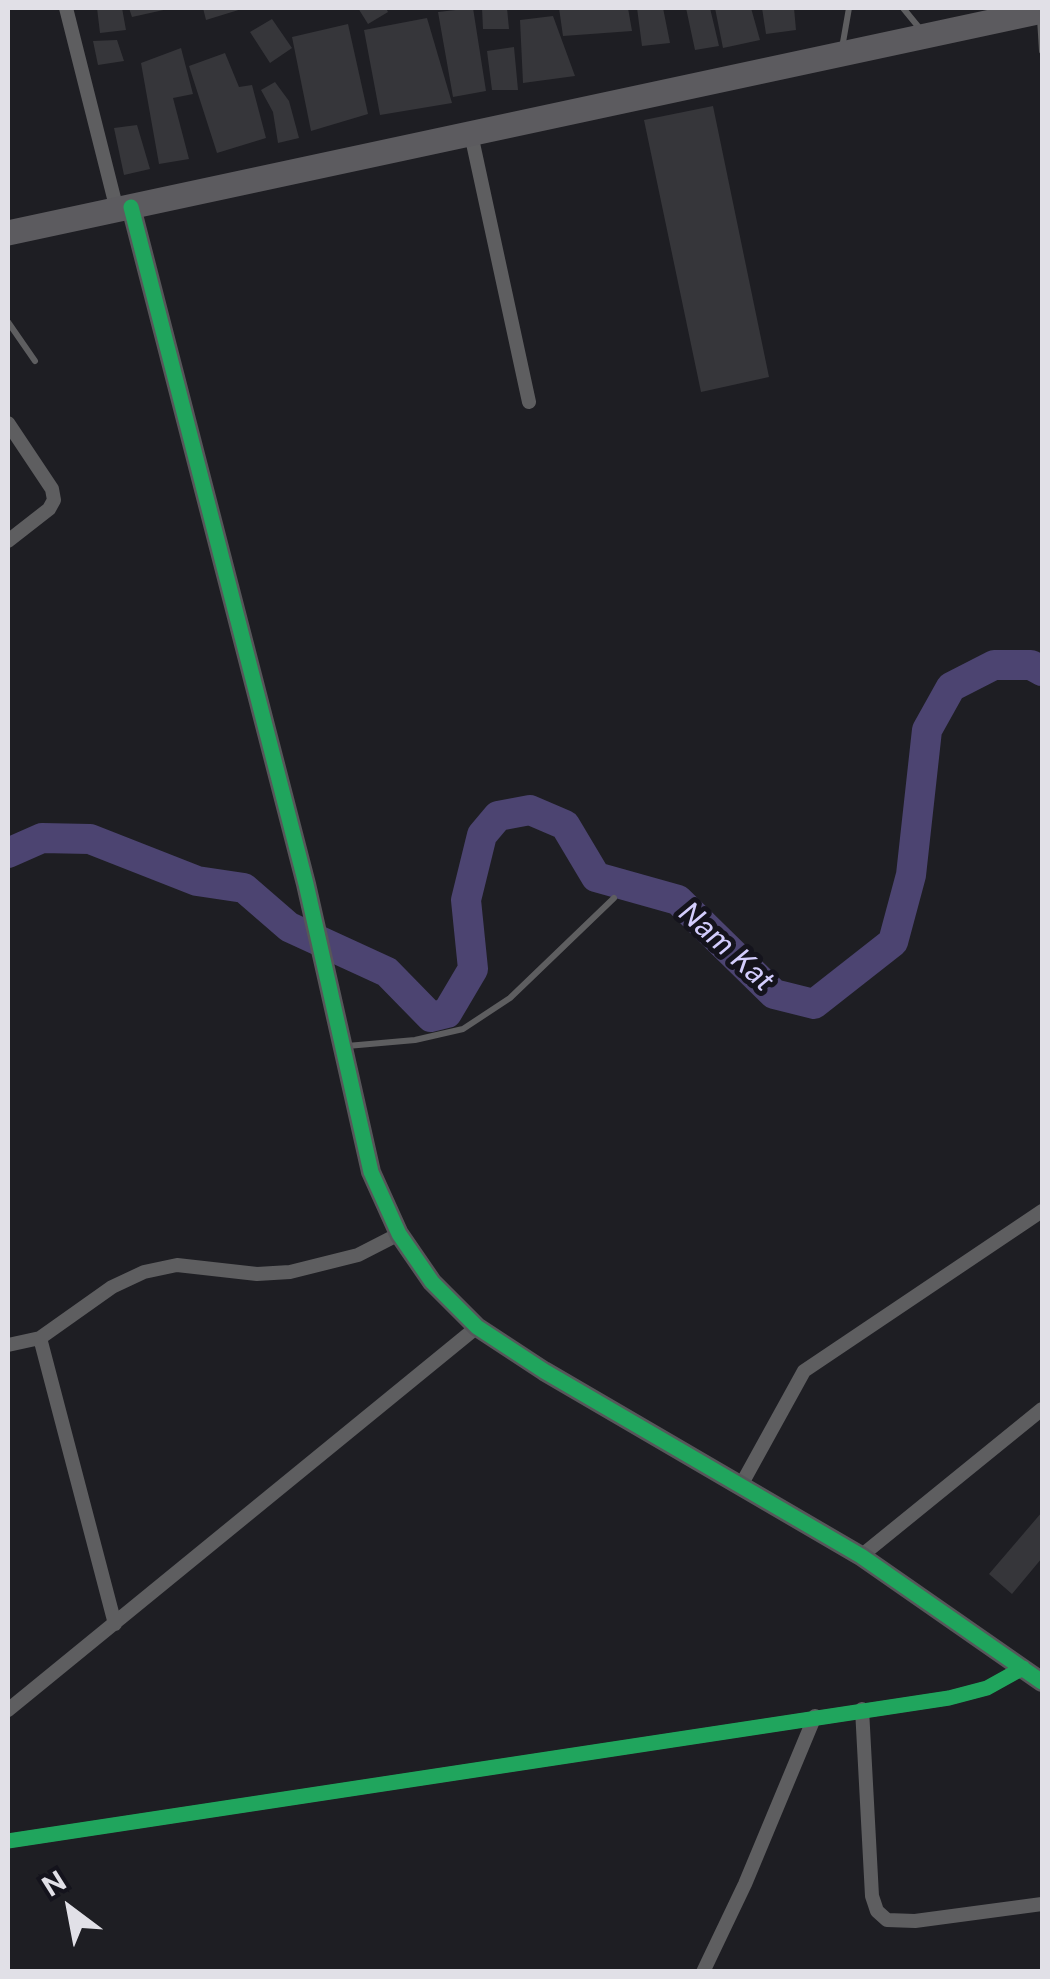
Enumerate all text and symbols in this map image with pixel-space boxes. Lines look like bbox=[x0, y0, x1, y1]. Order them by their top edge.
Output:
water label: Nam Kat bbox=[671, 895, 781, 999]
north arrow bbox=[20, 1859, 120, 1959]
text: N bbox=[36, 1863, 72, 1903]

